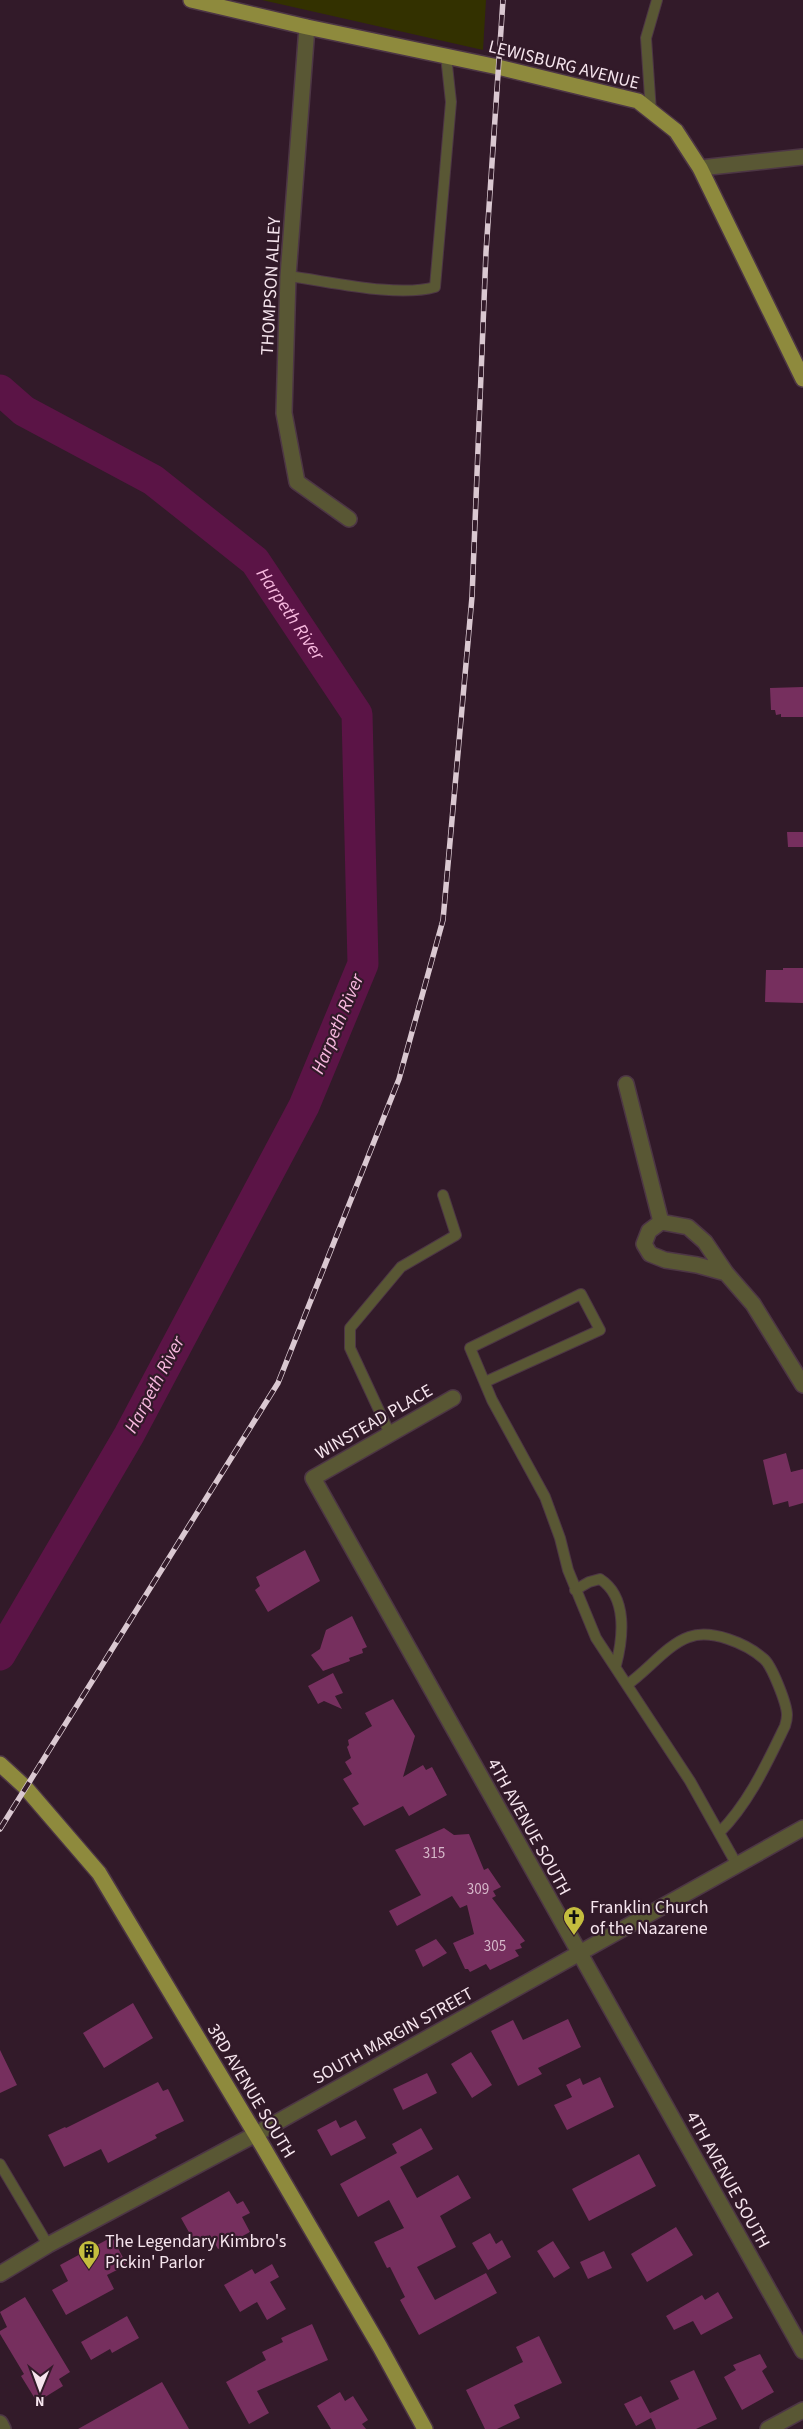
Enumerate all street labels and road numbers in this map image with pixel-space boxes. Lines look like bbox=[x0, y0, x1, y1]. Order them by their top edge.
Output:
street label: LEWISBURG AVENUE bbox=[486, 34, 642, 96]
street label: THOMPSON ALLEY bbox=[255, 216, 287, 356]
street label: WINSTEAD PLACE bbox=[311, 1378, 437, 1466]
street label: 4TH AVENUE SOUTH bbox=[481, 1754, 577, 1900]
street label: SOUTH MARGIN STREET bbox=[308, 1981, 478, 2091]
street label: 3RD AVENUE SOUTH bbox=[201, 2019, 301, 2163]
street label: 4TH AVENUE SOUTH bbox=[680, 2107, 776, 2253]

